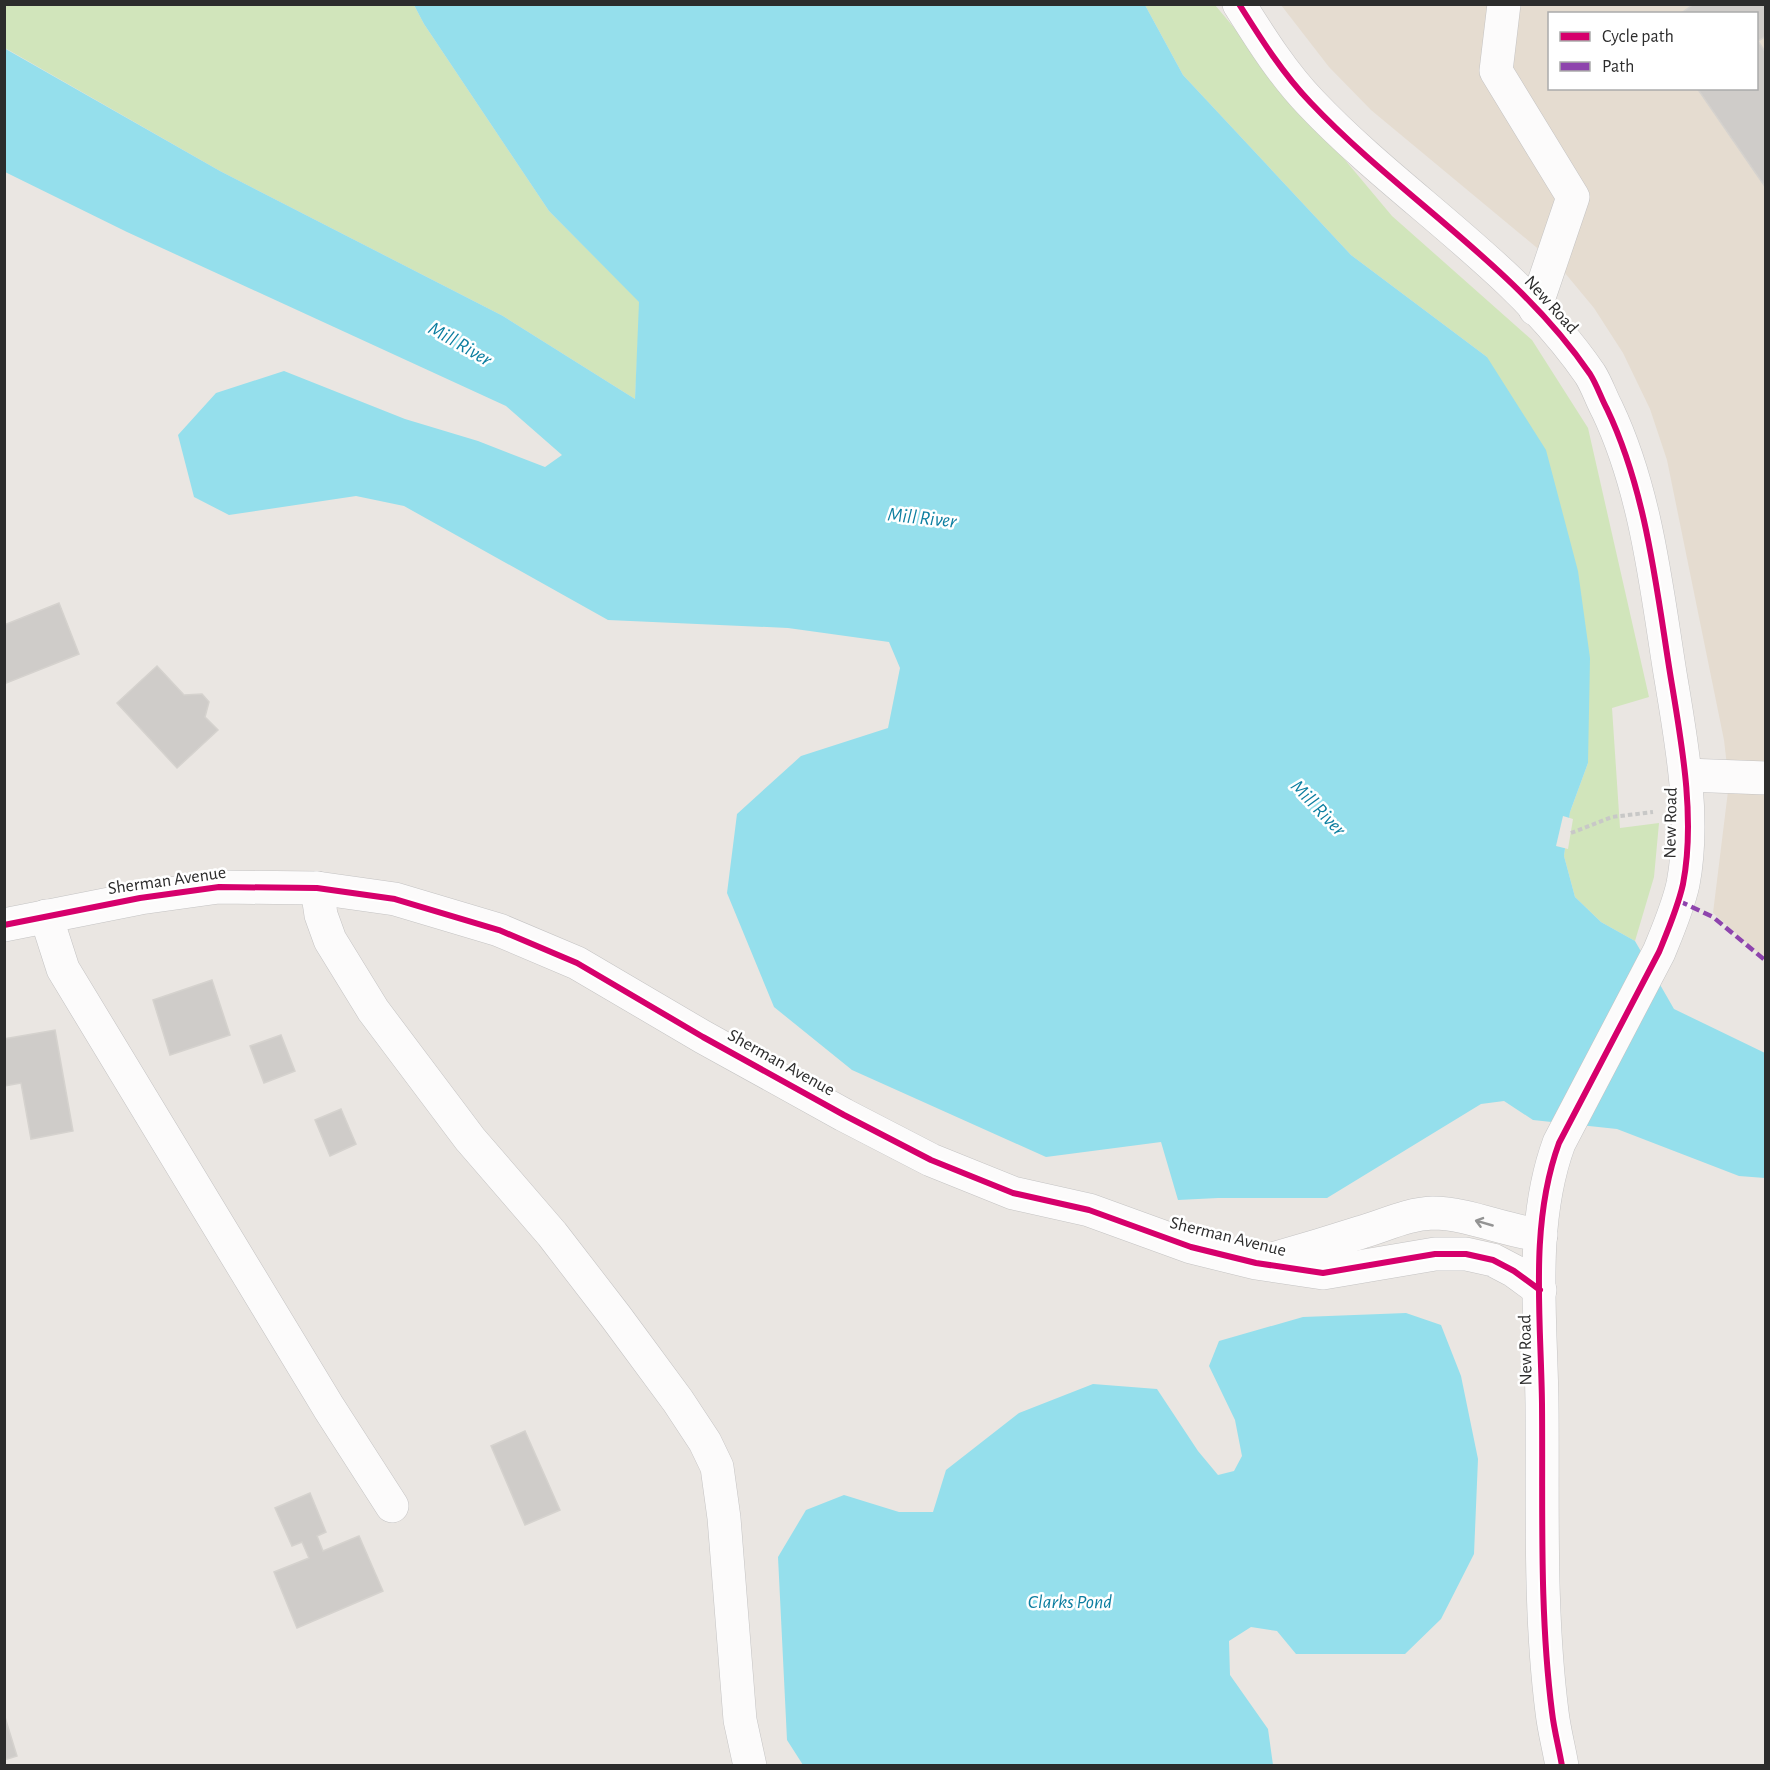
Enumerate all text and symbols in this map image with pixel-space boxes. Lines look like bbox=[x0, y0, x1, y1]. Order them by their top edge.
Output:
legend bbox=[1548, 12, 1758, 90]
text: Cycle path bbox=[1602, 28, 1674, 46]
text: Path bbox=[1602, 58, 1634, 76]
street label: New Road bbox=[1521, 273, 1581, 337]
water label: Mill River bbox=[425, 318, 495, 370]
water label: Mill River bbox=[887, 504, 958, 532]
water label: Mill River bbox=[1287, 776, 1350, 840]
street label: New Road bbox=[1661, 787, 1681, 859]
street label: Sherman Avenue bbox=[107, 864, 227, 898]
street label: Sherman Avenue bbox=[725, 1026, 837, 1100]
street label: Sherman Avenue bbox=[1168, 1214, 1288, 1260]
one-way arrow bbox=[1475, 1217, 1494, 1228]
street label: New Road bbox=[1516, 1314, 1536, 1386]
water label: Clarks Pond bbox=[1028, 1592, 1112, 1612]

